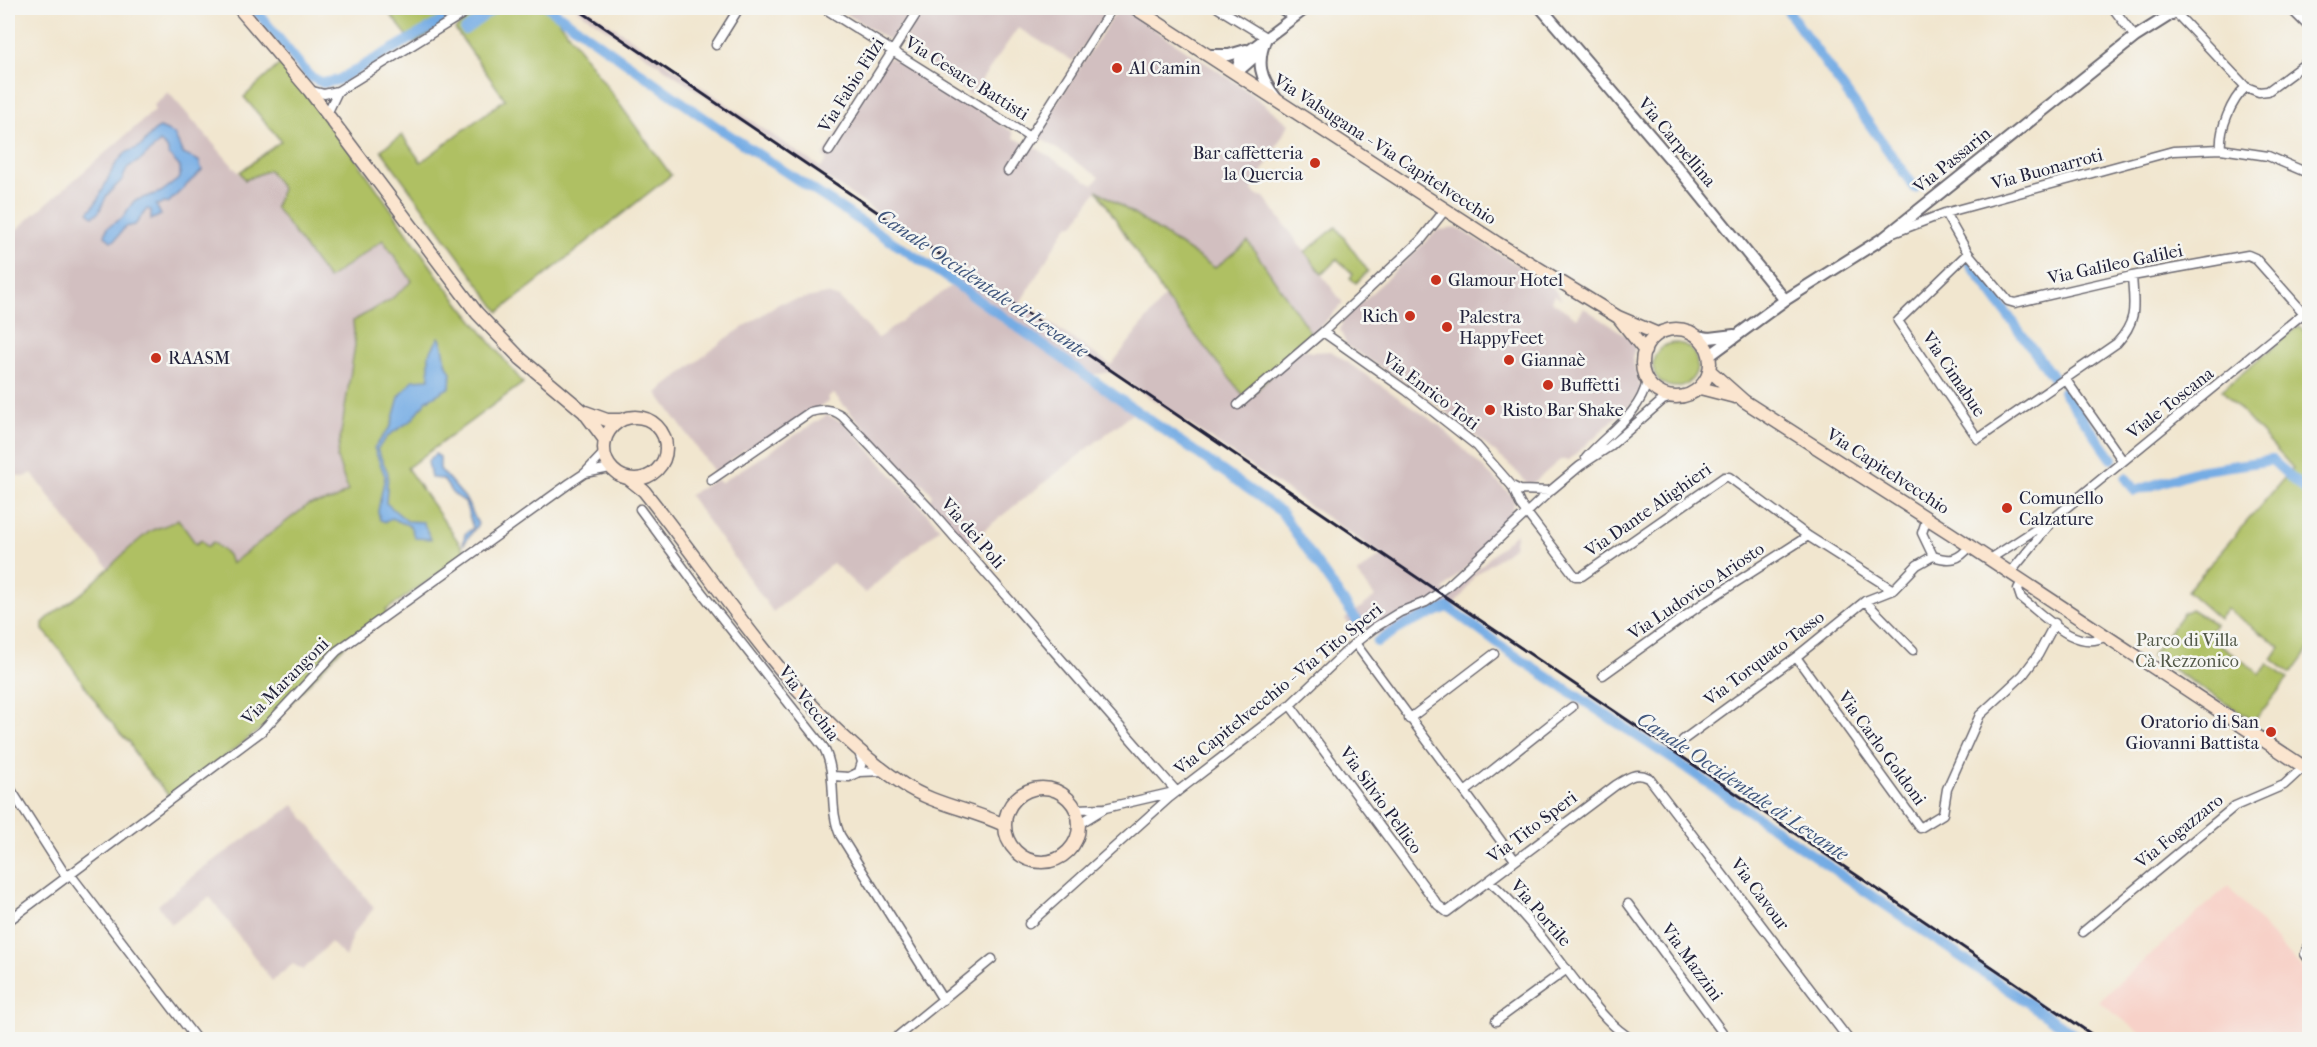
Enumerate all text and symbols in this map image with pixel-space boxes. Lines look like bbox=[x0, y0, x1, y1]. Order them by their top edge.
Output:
street label: Via Cesare Battisti bbox=[900, 31, 1033, 125]
street label: Via Fabio Filzi bbox=[813, 33, 889, 137]
place label: Al Camin bbox=[1128, 58, 1201, 79]
marker: Al Camin bbox=[1110, 61, 1124, 75]
street label: Via Valsugana - Via Capitelvecchio bbox=[1269, 69, 1500, 229]
street label: Via Carpellina bbox=[1632, 93, 1721, 192]
street label: Via Passarin bbox=[1909, 123, 1996, 199]
place label: Bar caffetteria la Quercia bbox=[1193, 143, 1304, 185]
street label: Via Buonarroti bbox=[1988, 144, 2106, 195]
marker: Bar caffetteria la Quercia bbox=[1308, 156, 1322, 170]
water label: Canale Occidentale di Levante bbox=[873, 204, 1093, 363]
street label: Via Galileo Galilei bbox=[2045, 240, 2185, 289]
place label: Glamour Hotel bbox=[1448, 270, 1563, 291]
marker: Glamour Hotel bbox=[1429, 273, 1443, 287]
place label: Rich bbox=[1362, 306, 1398, 327]
place label: Palestra HappyFeet bbox=[1459, 307, 1545, 349]
marker: Rich bbox=[1403, 309, 1417, 323]
marker: Palestra HappyFeet bbox=[1440, 320, 1454, 334]
street label: Via Cimabue bbox=[1917, 327, 1990, 421]
place label: RAASM bbox=[168, 348, 230, 369]
street label: Via Enrico Toti bbox=[1377, 348, 1484, 435]
place label: Giannaè bbox=[1521, 350, 1586, 371]
marker: RAASM bbox=[149, 351, 163, 365]
marker: Giannaè bbox=[1502, 353, 1516, 367]
street label: Viale Toscana bbox=[2122, 363, 2218, 444]
place label: Buffetti bbox=[1560, 375, 1620, 396]
marker: Buffetti bbox=[1541, 378, 1555, 392]
place label: Risto Bar Shake bbox=[1502, 400, 1624, 421]
marker: Risto Bar Shake bbox=[1483, 403, 1497, 417]
street label: Via Capitelvecchio bbox=[1822, 423, 1953, 519]
street label: Via Dante Alighieri bbox=[1580, 459, 1716, 562]
place label: Comunello Calzature bbox=[2019, 488, 2103, 530]
street label: Via dei Poli bbox=[936, 493, 1009, 573]
marker: Comunello Calzature bbox=[2000, 501, 2014, 515]
street label: Via Ludovico Ariosto bbox=[1623, 538, 1768, 645]
street label: Via Capitelvecchio - Via Tito Speri bbox=[1169, 599, 1387, 780]
street label: Via Torquato Tasso bbox=[1699, 606, 1828, 711]
park label: Parco di Villa Cà Rezzonico bbox=[2135, 630, 2239, 672]
street label: Via Marangoni bbox=[237, 633, 334, 730]
street label: Via Vecchia bbox=[773, 661, 844, 745]
street label: Via Carlo Goldoni bbox=[1832, 686, 1930, 810]
water label: Canale Occidentale di Levante bbox=[1633, 707, 1853, 866]
place label: Oratorio di San Giovanni Battista bbox=[2125, 712, 2260, 754]
marker: Oratorio di San Giovanni Battista bbox=[2264, 725, 2278, 739]
street label: Via Silvio Pellico bbox=[1334, 742, 1426, 858]
street label: Via Tito Speri bbox=[1483, 787, 1582, 868]
street label: Via Fogazzaro bbox=[2130, 790, 2227, 874]
street label: Via Cavour bbox=[1725, 853, 1794, 935]
street label: Via Portile bbox=[1505, 875, 1575, 951]
street label: Via Mazzini bbox=[1656, 919, 1727, 1006]

